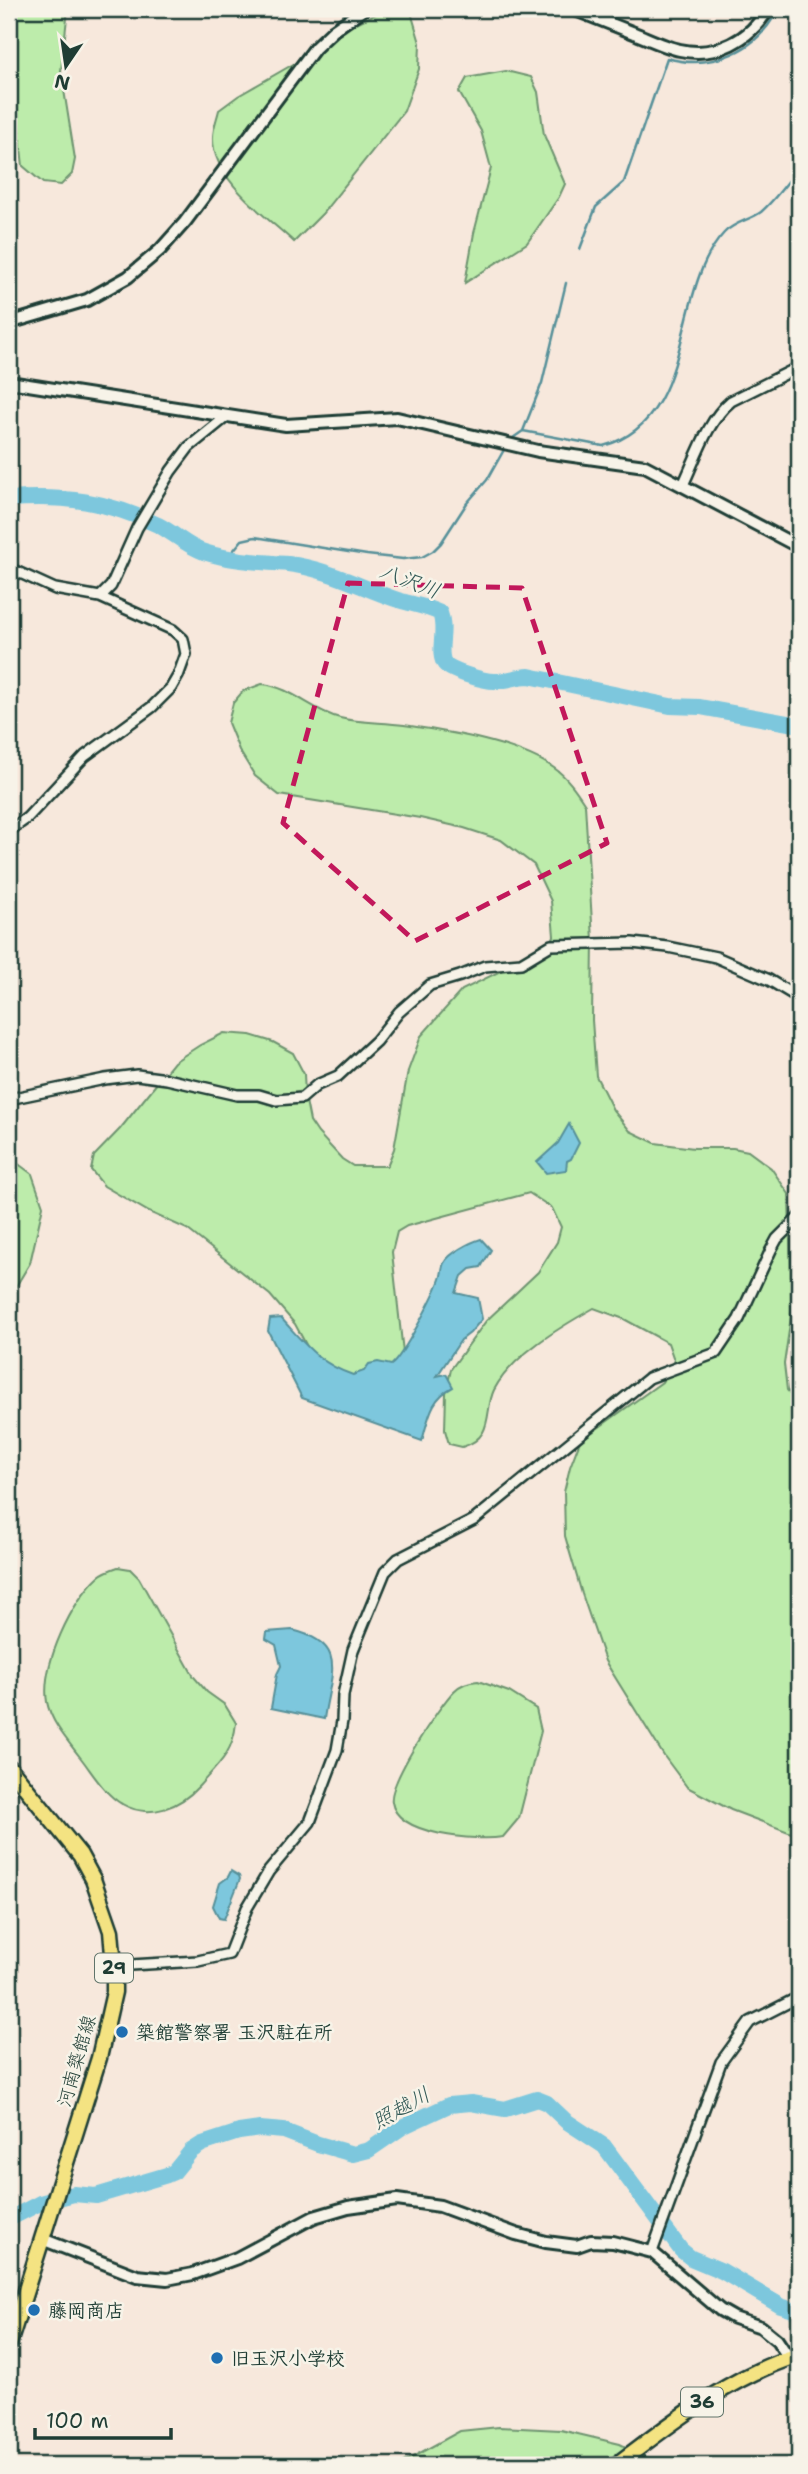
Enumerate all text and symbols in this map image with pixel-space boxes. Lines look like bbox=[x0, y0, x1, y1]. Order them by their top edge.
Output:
north arrow bbox=[32, 32, 102, 102]
text: N bbox=[52, 68, 72, 96]
water label: 八沢川 bbox=[376, 557, 444, 605]
road number: 29 bbox=[95, 1954, 133, 1982]
street label: 河南築館線 bbox=[51, 2012, 102, 2110]
place label: 築館警察署 玉沢駐在所 bbox=[136, 2020, 333, 2045]
marker: 築館警察署 玉沢駐在所 bbox=[114, 2024, 130, 2040]
water label: 照越川 bbox=[367, 2080, 435, 2136]
place label: 藤岡商店 bbox=[48, 2298, 124, 2323]
marker: 藤岡商店 bbox=[26, 2302, 42, 2318]
place label: 旧玉沢小学校 bbox=[231, 2346, 345, 2371]
marker: 旧玉沢小学校 bbox=[209, 2350, 225, 2366]
road number: 36 bbox=[681, 2388, 723, 2416]
scale bar bbox=[35, 2397, 172, 2441]
text: 100 m bbox=[46, 2407, 109, 2435]

